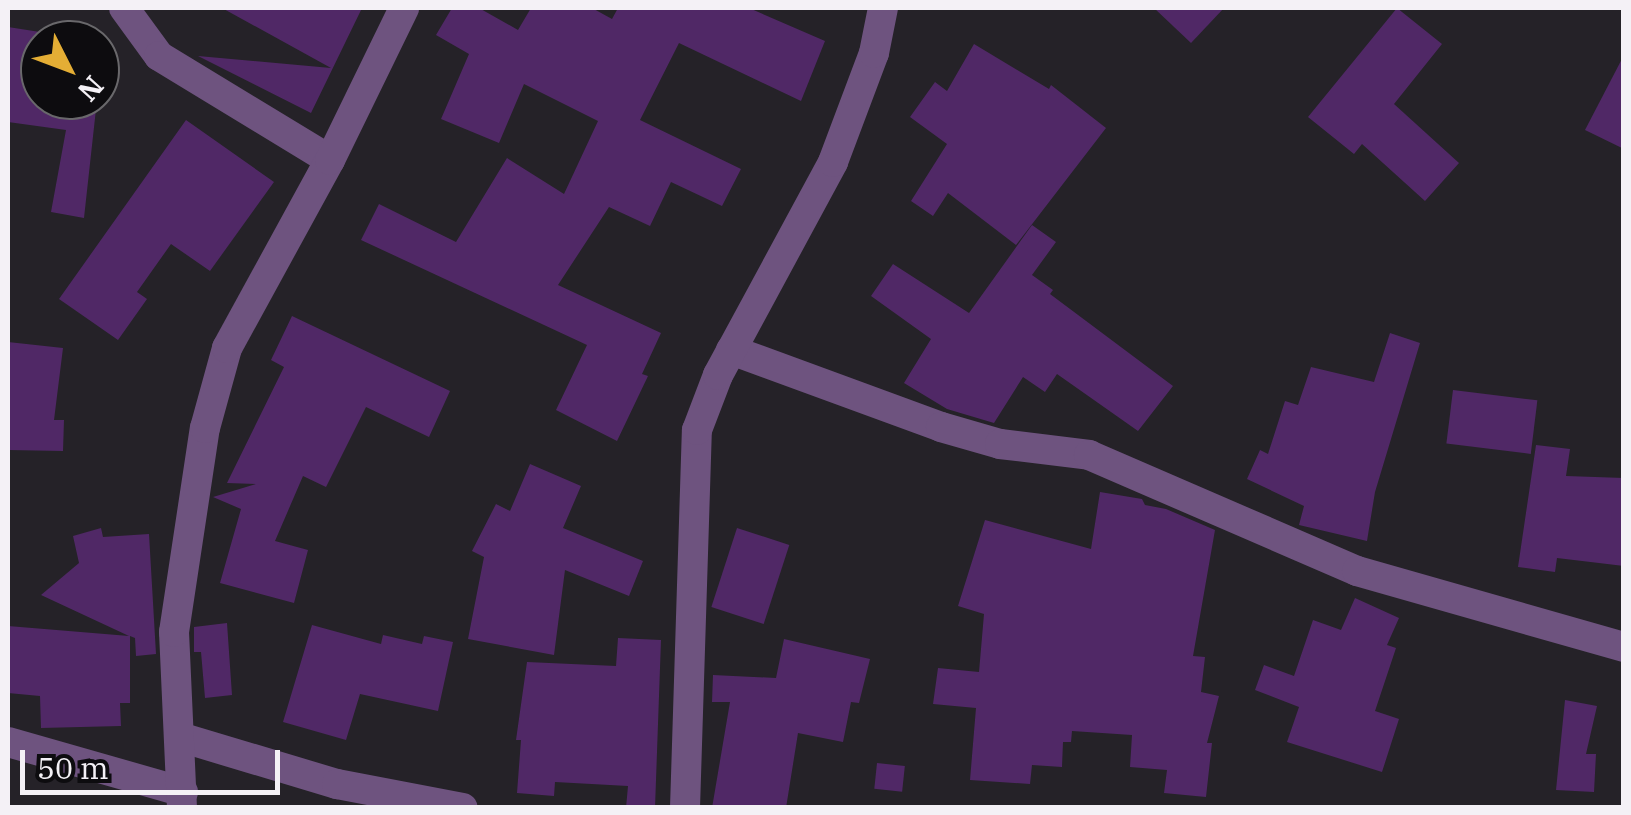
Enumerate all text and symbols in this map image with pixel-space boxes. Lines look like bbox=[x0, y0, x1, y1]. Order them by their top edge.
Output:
north arrow bbox=[20, 20, 120, 120]
text: N bbox=[70, 68, 112, 110]
scale bar bbox=[25, 730, 285, 792]
text: 50 m bbox=[37, 748, 109, 787]

